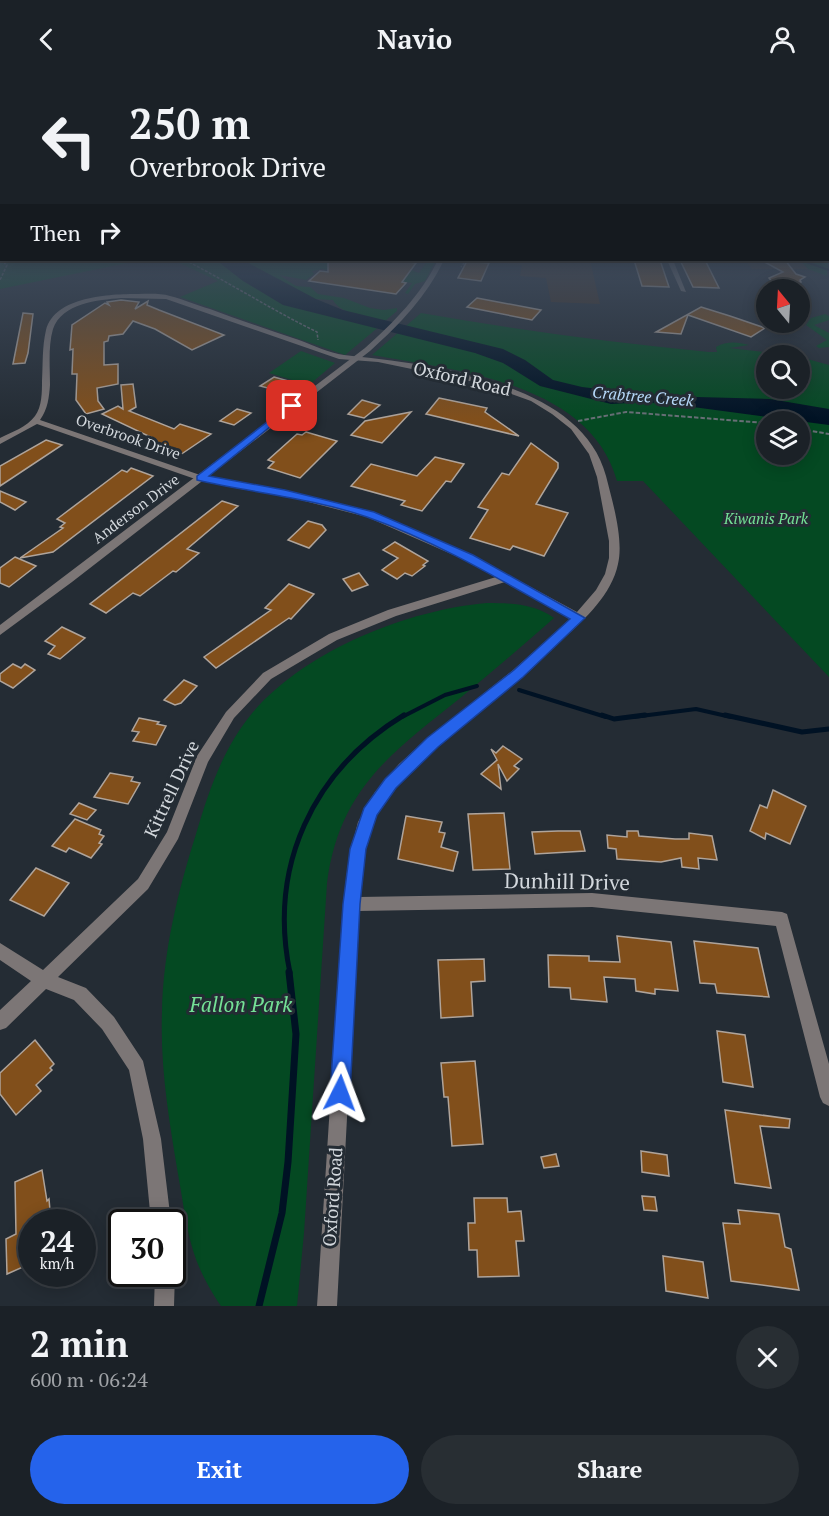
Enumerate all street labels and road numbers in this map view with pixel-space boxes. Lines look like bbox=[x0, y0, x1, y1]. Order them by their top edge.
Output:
street label: Oxford Road bbox=[411, 355, 513, 401]
street label: Overbrook Drive bbox=[73, 409, 183, 463]
street label: Anderson Drive bbox=[88, 469, 183, 547]
street label: Kittrell Drive bbox=[138, 736, 204, 841]
street label: Dunhill Drive bbox=[504, 866, 630, 896]
street label: Oxford Road bbox=[317, 1146, 347, 1247]

